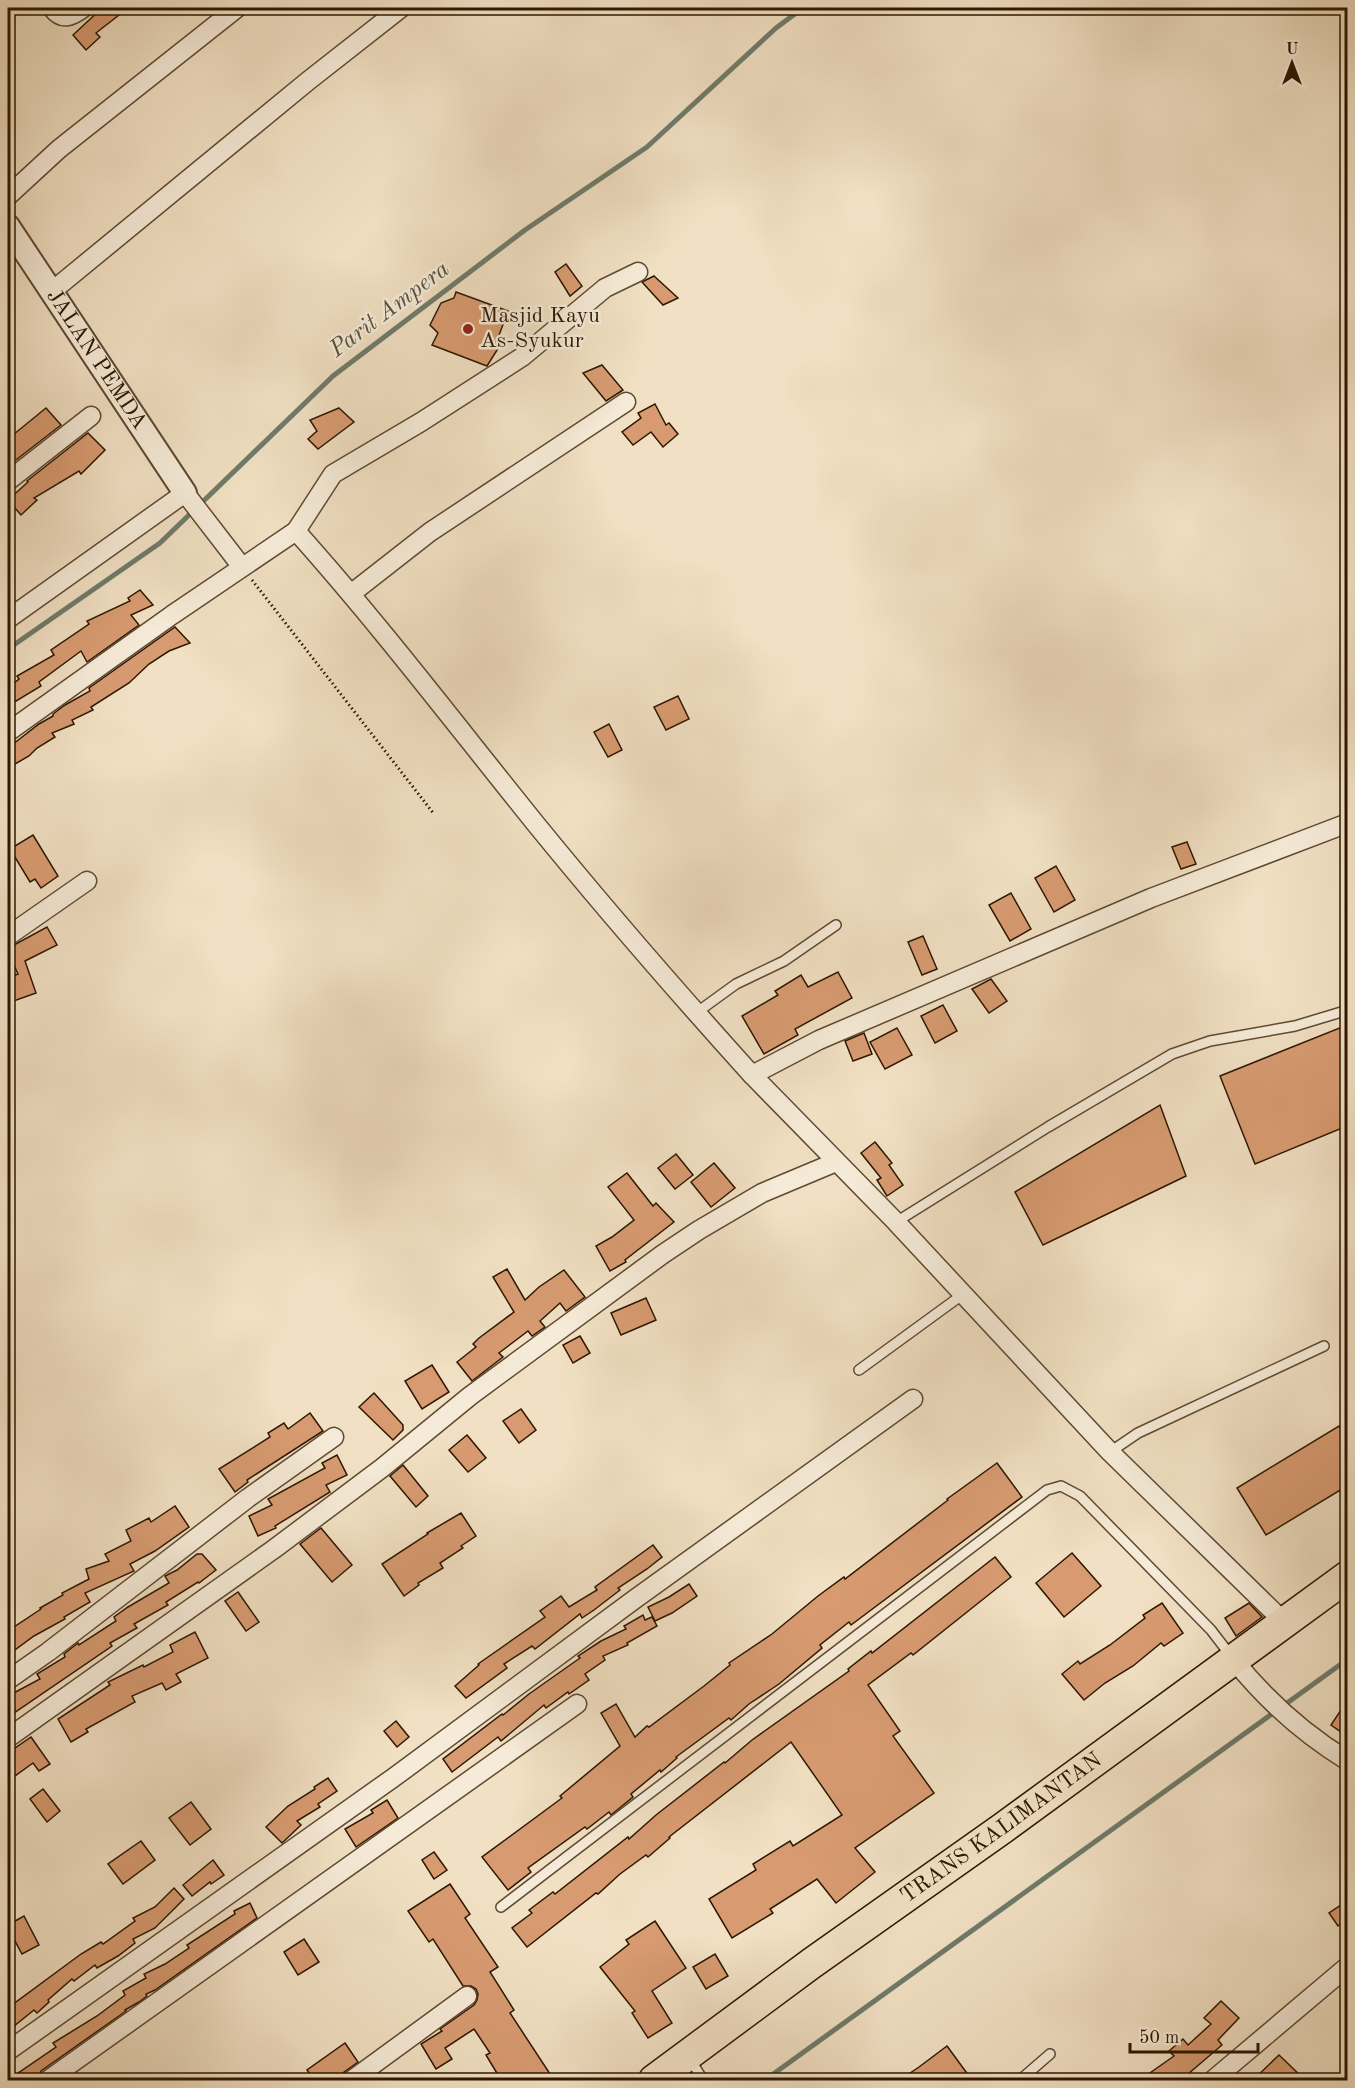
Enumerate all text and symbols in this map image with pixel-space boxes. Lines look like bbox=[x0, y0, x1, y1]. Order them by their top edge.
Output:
north arrow bbox=[1262, 33, 1322, 93]
text: U bbox=[1286, 42, 1299, 58]
water label: Parit Ampera bbox=[325, 257, 454, 363]
street label: JALAN PEMDA bbox=[42, 285, 151, 434]
place label: Masjid Kayu As-Syukur bbox=[480, 305, 600, 352]
marker: Masjid Kayu As-Syukur bbox=[461, 322, 475, 336]
street label: TRANS KALIMANTAN bbox=[897, 1749, 1106, 1908]
scale bar bbox=[1130, 2016, 1258, 2054]
text: 50 m bbox=[1139, 2029, 1179, 2047]

